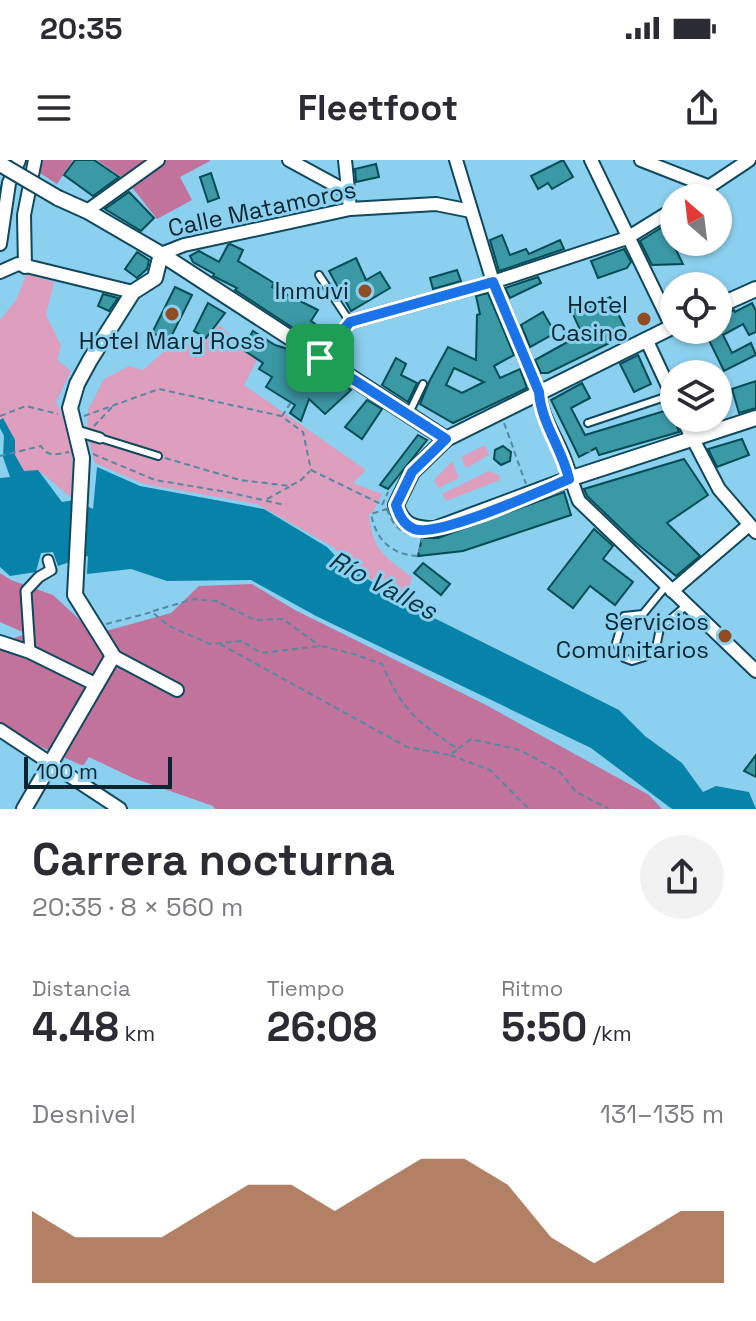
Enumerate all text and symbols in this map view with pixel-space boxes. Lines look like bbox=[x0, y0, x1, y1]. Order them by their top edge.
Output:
text: 20:35 bbox=[40, 9, 122, 48]
text: Fleetfoot bbox=[298, 85, 458, 131]
icon: menu bbox=[32, 86, 76, 130]
icon: share bbox=[680, 86, 724, 130]
street label: Calle Matamoros bbox=[165, 173, 359, 244]
north arrow bbox=[660, 184, 732, 256]
map controls bbox=[660, 184, 732, 432]
button: locate bbox=[660, 272, 732, 344]
place label: Inmuvi bbox=[274, 275, 349, 306]
marker: Inmuvi bbox=[356, 282, 374, 300]
place label: Hotel Casino bbox=[551, 289, 628, 348]
marker: Hotel Mary Ross bbox=[163, 305, 181, 323]
marker: Hotel Casino bbox=[635, 310, 653, 328]
pin bbox=[286, 324, 354, 392]
place label: Hotel Mary Ross bbox=[79, 325, 265, 356]
icon: arrive bbox=[298, 336, 342, 380]
button: layers bbox=[660, 360, 732, 432]
water label: Río Valles bbox=[323, 542, 444, 628]
place label: Servicios Comunitarios bbox=[556, 606, 709, 665]
marker: Servicios Comunitarios bbox=[716, 627, 734, 645]
scale bar bbox=[24, 753, 172, 789]
text: 100 m bbox=[36, 757, 98, 785]
text: Carrera nocturna bbox=[32, 832, 395, 888]
button: share bbox=[640, 835, 724, 919]
text: 20:35 · 8 × 560 m bbox=[32, 890, 243, 924]
text: Distancia bbox=[32, 974, 131, 1002]
text: Tiempo bbox=[267, 974, 345, 1002]
text: Ritmo bbox=[501, 974, 563, 1002]
text: 4.48 bbox=[32, 1002, 119, 1053]
text: 26:08 bbox=[267, 1002, 377, 1053]
text: 5:50 bbox=[501, 1002, 587, 1053]
text: km bbox=[119, 1019, 155, 1047]
text: /km bbox=[587, 1019, 632, 1047]
text: Desnivel bbox=[32, 1097, 136, 1131]
text: 131–135 m bbox=[600, 1097, 724, 1131]

